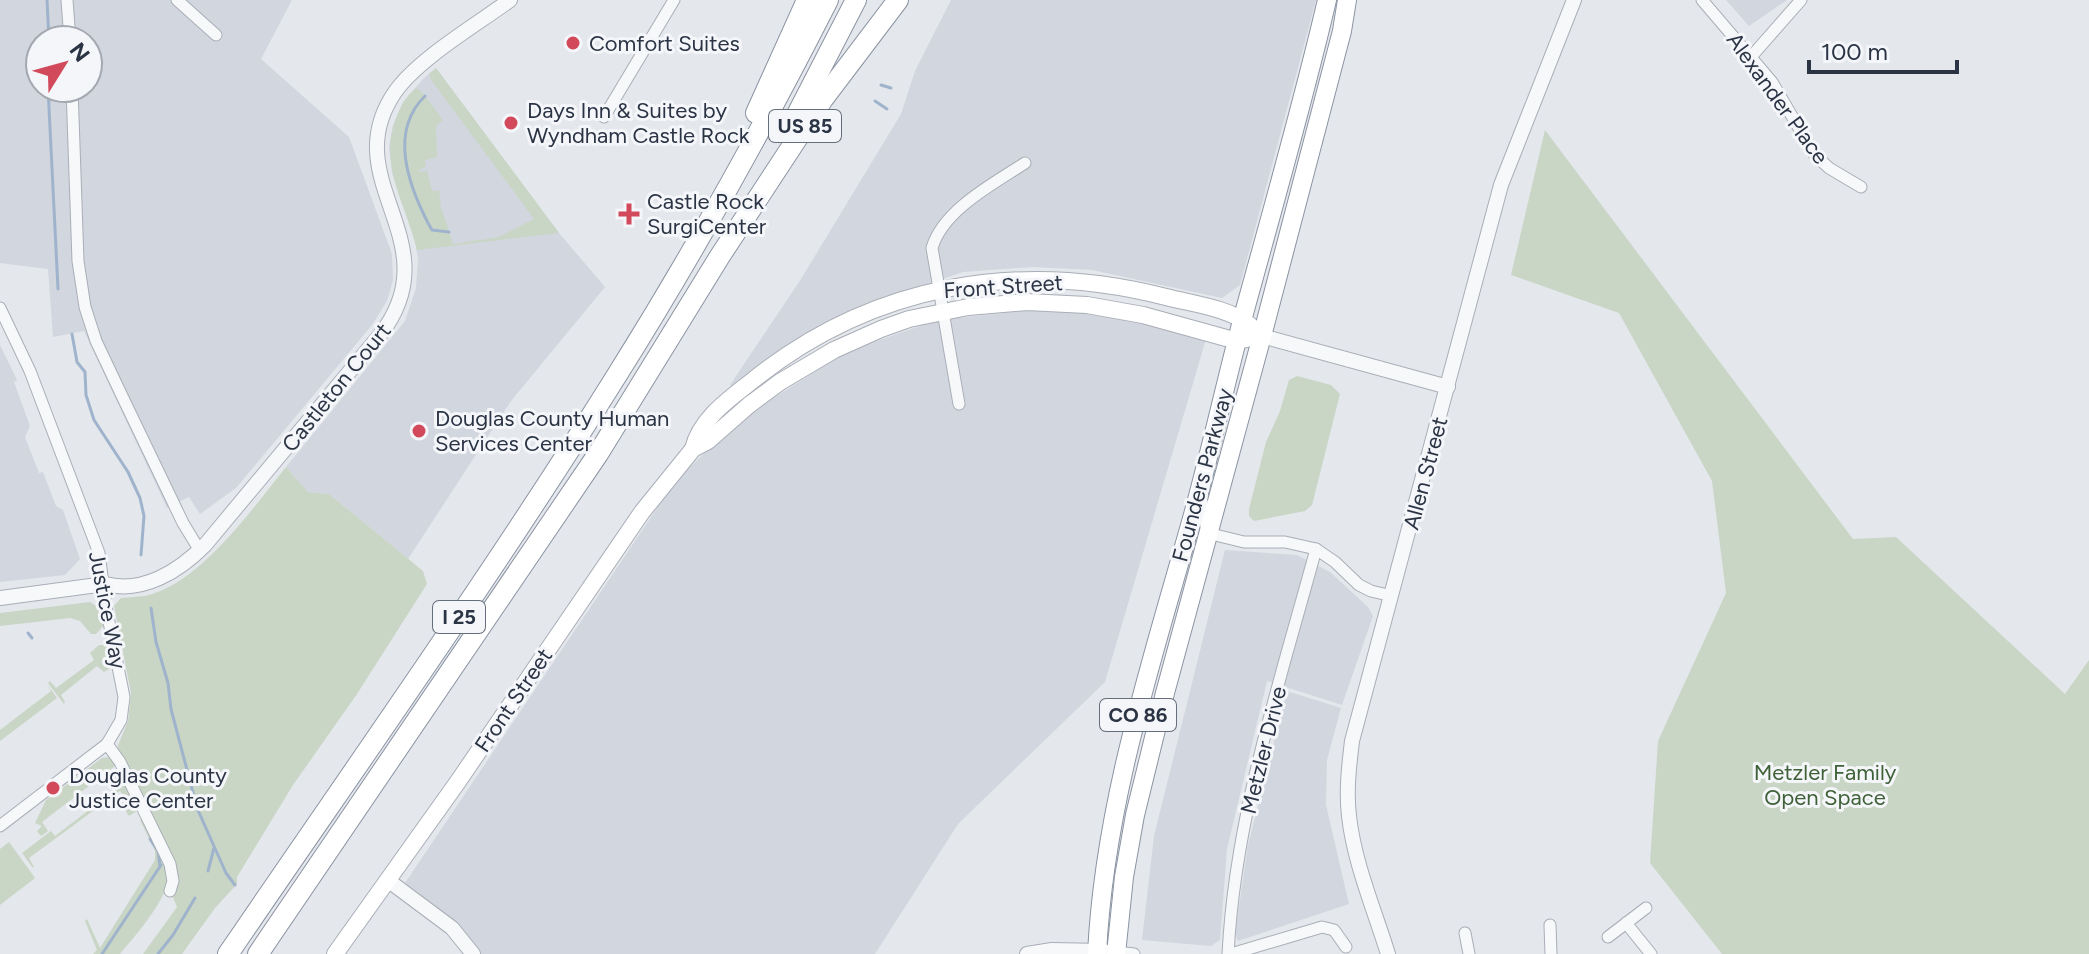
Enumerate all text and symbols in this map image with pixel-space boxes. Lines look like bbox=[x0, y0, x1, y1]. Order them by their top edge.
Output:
north arrow bbox=[24, 24, 104, 104]
scale bar bbox=[1809, 24, 1957, 74]
street label: Alexander Place bbox=[1721, 27, 1834, 169]
place label: Comfort Suites bbox=[589, 30, 740, 57]
marker: Comfort Suites bbox=[564, 34, 582, 52]
text: N bbox=[64, 37, 95, 67]
text: 100 m bbox=[1821, 37, 1888, 66]
place label: Days Inn & Suites by Wyndham Castle Rock bbox=[527, 97, 750, 149]
road number: US 85 bbox=[769, 110, 841, 142]
marker: Days Inn & Suites by Wyndham Castle Rock bbox=[502, 114, 520, 132]
place label: Castle Rock SurgiCenter bbox=[647, 188, 767, 240]
marker: Castle Rock SurgiCenter bbox=[618, 203, 640, 225]
street label: Front Street bbox=[942, 269, 1064, 304]
street label: Castleton Court bbox=[276, 317, 397, 457]
street label: Founders Parkway bbox=[1166, 385, 1239, 565]
place label: Douglas County Human Services Center bbox=[435, 405, 669, 457]
street label: Allen Street bbox=[1397, 414, 1454, 533]
marker: Douglas County Human Services Center bbox=[410, 422, 428, 440]
street label: Justice Way bbox=[83, 549, 132, 672]
road number: I 25 bbox=[433, 601, 485, 633]
street label: Front Street bbox=[469, 643, 558, 757]
street label: Metzler Drive bbox=[1235, 684, 1292, 817]
road number: CO 86 bbox=[1100, 699, 1176, 731]
park label: Metzler Family Open Space bbox=[1754, 759, 1897, 811]
place label: Douglas County Justice Center bbox=[69, 762, 227, 814]
marker: Douglas County Justice Center bbox=[44, 779, 62, 797]

